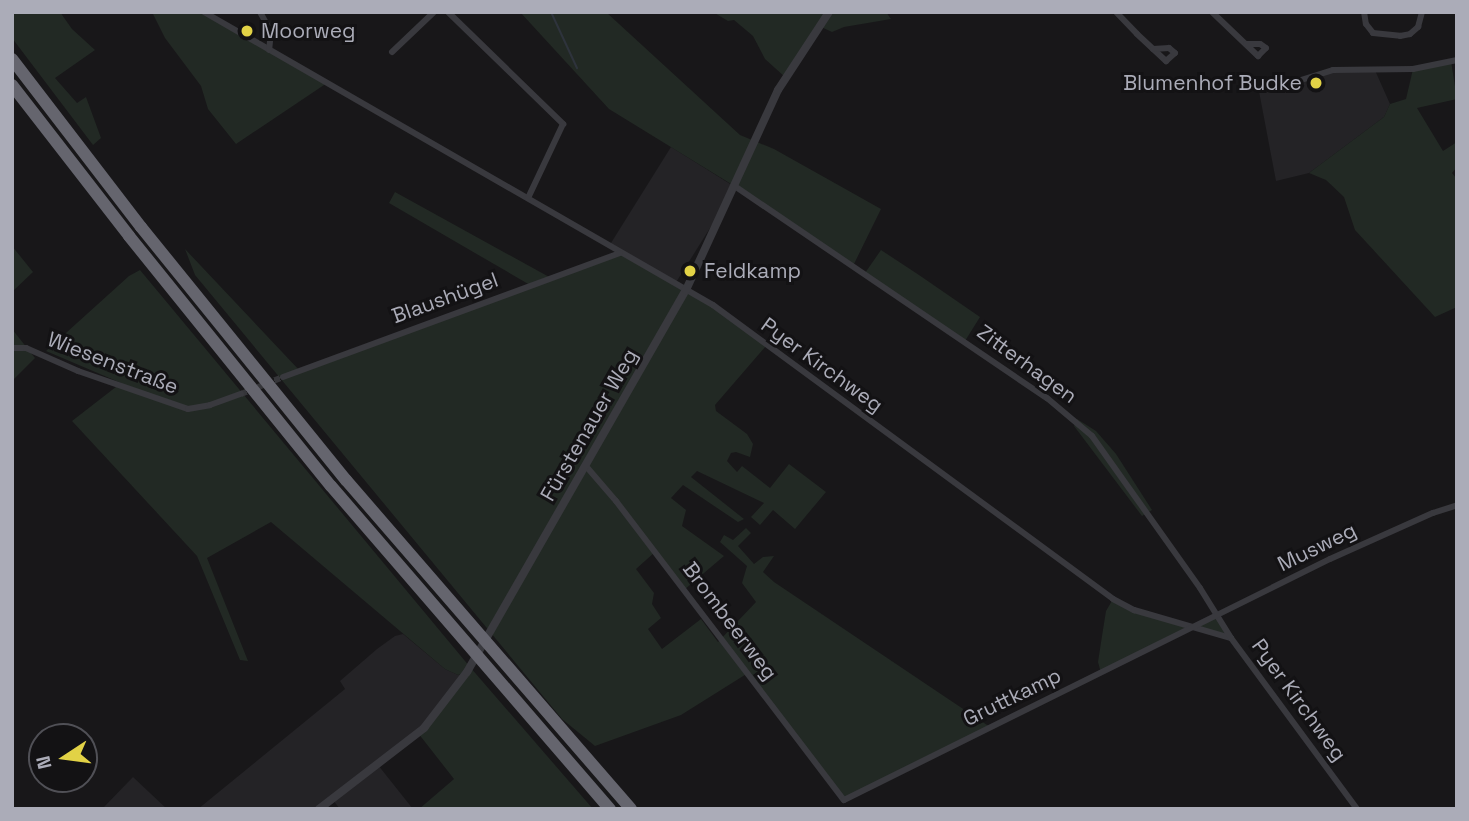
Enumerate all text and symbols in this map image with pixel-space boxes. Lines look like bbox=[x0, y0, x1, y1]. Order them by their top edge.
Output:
place label: Moorweg bbox=[261, 18, 356, 44]
marker: Moorweg bbox=[239, 23, 255, 39]
place label: Blumenhof Budke bbox=[1123, 70, 1302, 96]
marker: Blumenhof Budke bbox=[1308, 75, 1324, 91]
place label: Feldkamp bbox=[704, 258, 801, 284]
marker: Feldkamp bbox=[682, 263, 698, 279]
street label: Blaushügel bbox=[388, 267, 502, 329]
street label: Pyer Kirchweg bbox=[756, 312, 888, 418]
street label: Zitterhagen bbox=[972, 319, 1082, 409]
street label: Wiesenstraße bbox=[44, 326, 182, 400]
street label: Fürstenauer Weg bbox=[535, 344, 643, 506]
street label: Musweg bbox=[1274, 517, 1360, 577]
street label: Brombeerweg bbox=[677, 557, 783, 685]
street label: Pyer Kirchweg bbox=[1246, 634, 1352, 766]
street label: Gruttkamp bbox=[959, 662, 1065, 732]
north arrow bbox=[28, 723, 98, 793]
text: N bbox=[30, 753, 58, 771]

